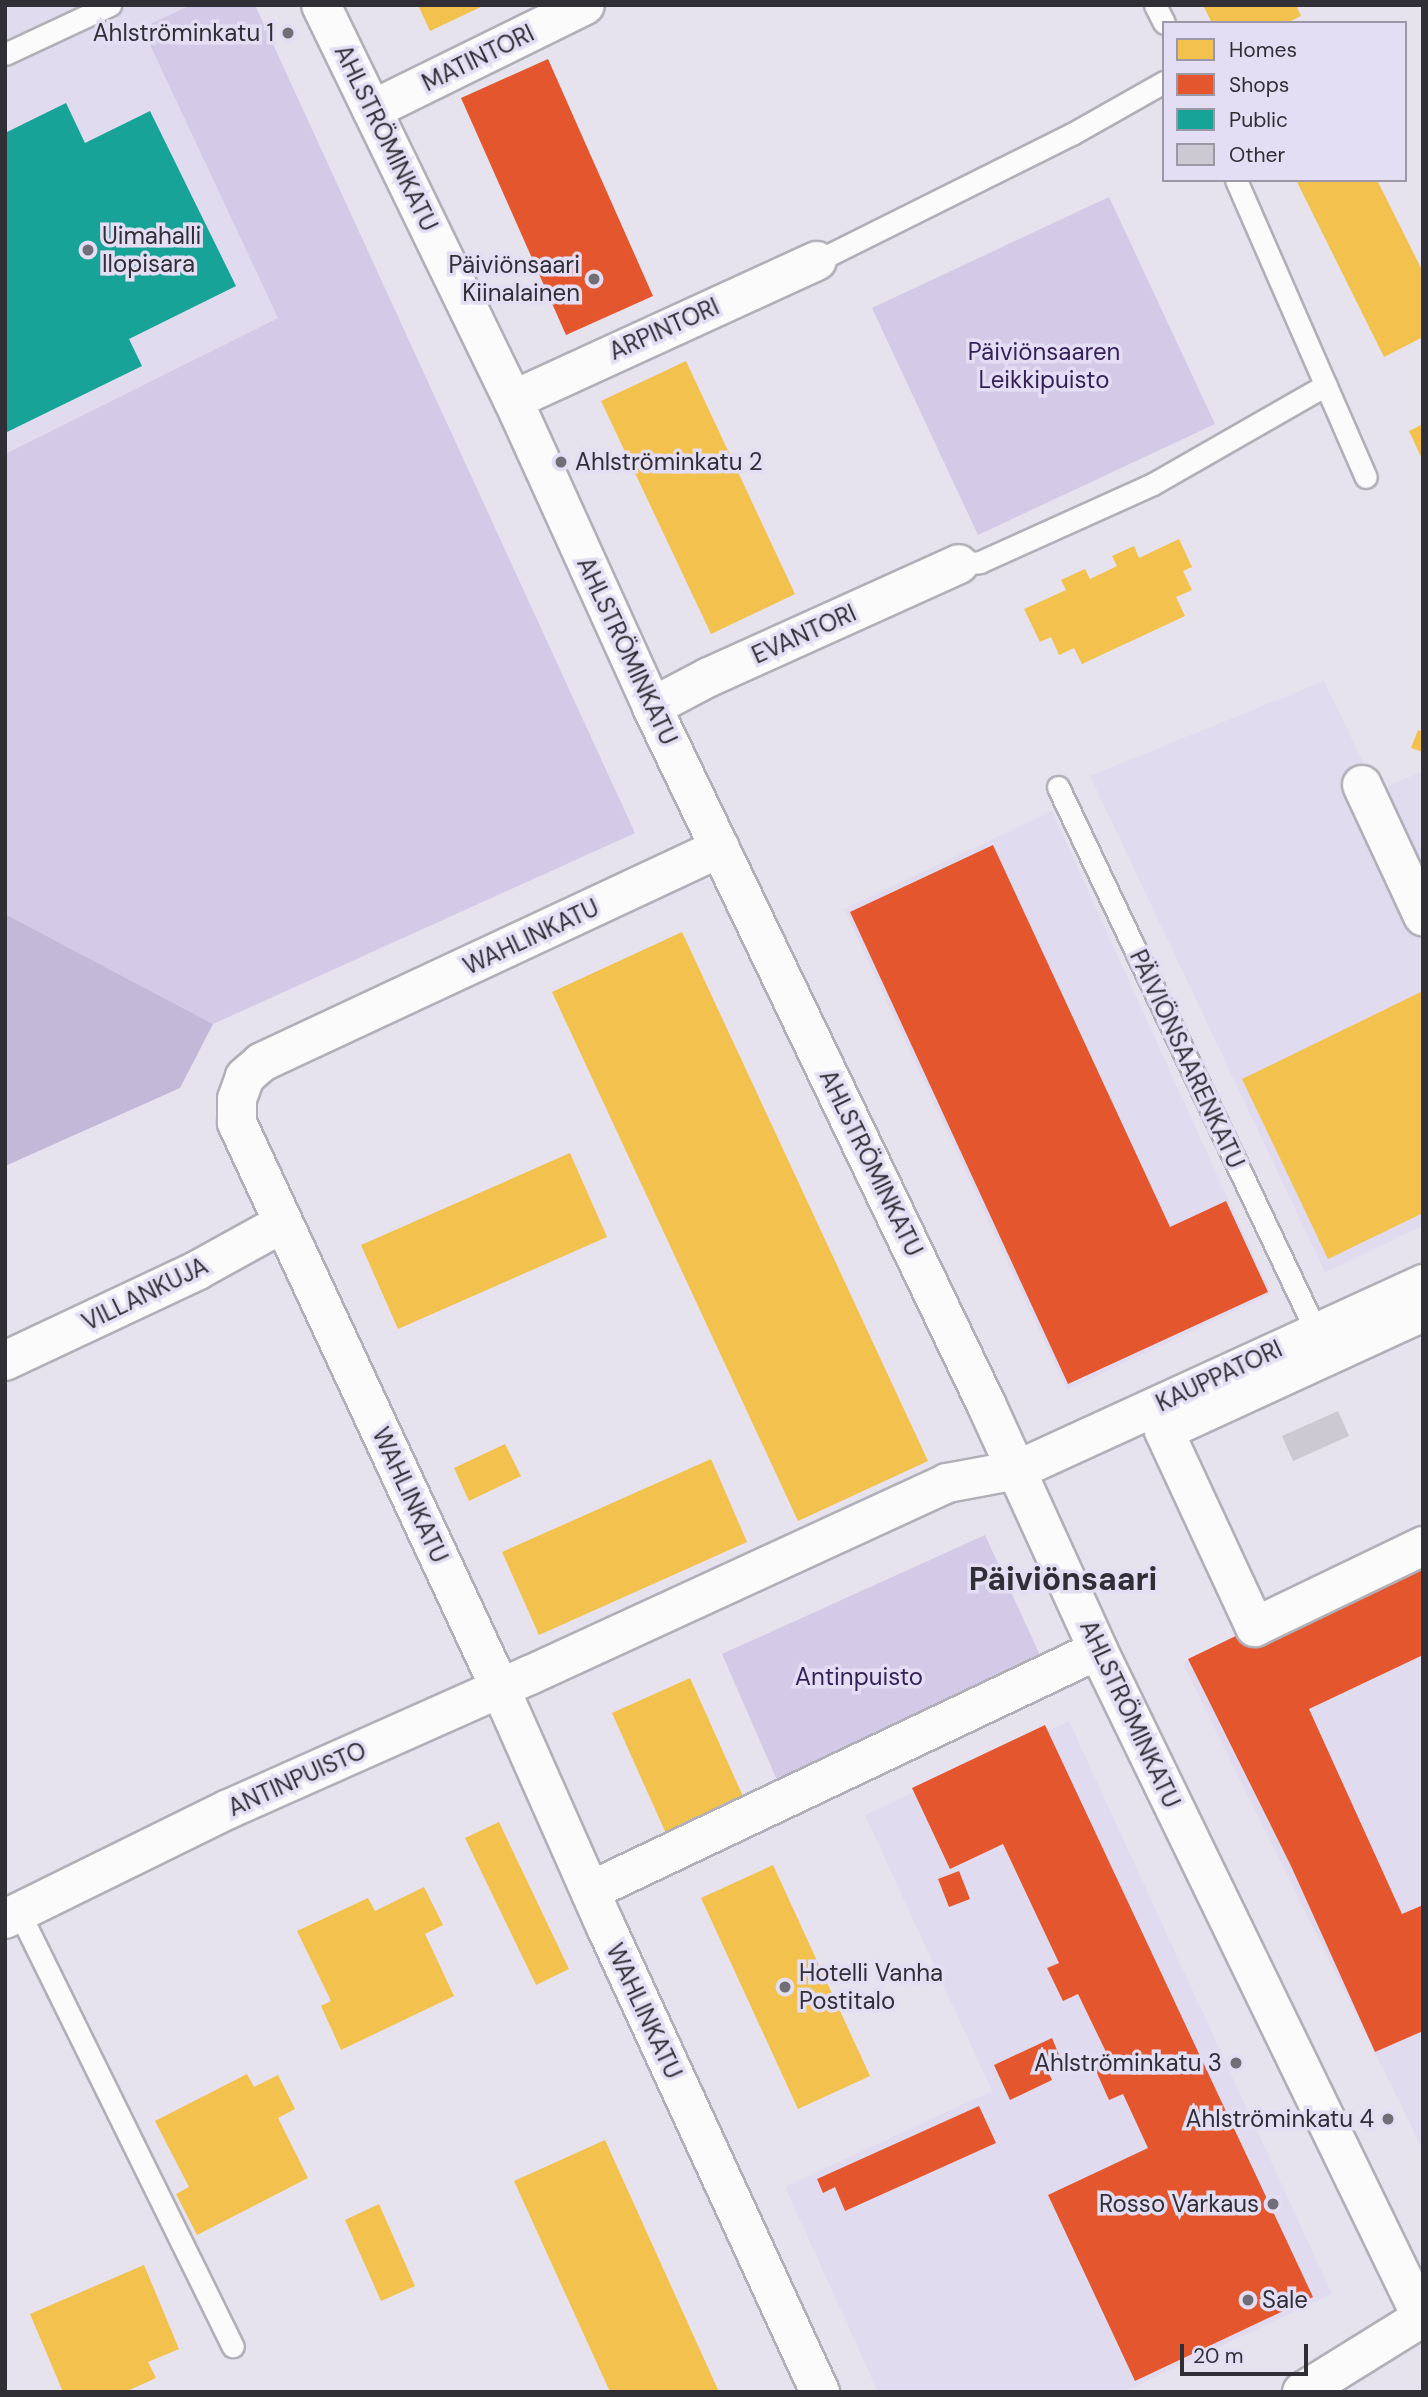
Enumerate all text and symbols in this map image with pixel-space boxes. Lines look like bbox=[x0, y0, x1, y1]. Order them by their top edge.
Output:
place label: Ahlströminkatu 1 bbox=[93, 19, 274, 47]
street label: MATINTORI bbox=[417, 19, 539, 97]
legend bbox=[1162, 21, 1407, 182]
marker: Ahlströminkatu 1 bbox=[280, 25, 296, 41]
text: Homes bbox=[1229, 36, 1297, 64]
street label: AHLSTRÖMINKATU bbox=[328, 40, 444, 236]
text: Shops bbox=[1229, 71, 1289, 99]
text: Public bbox=[1229, 106, 1288, 134]
text: Other bbox=[1229, 141, 1285, 169]
place label: Uimahalli Ilopisara bbox=[102, 222, 201, 278]
marker: Uimahalli Ilopisara bbox=[80, 242, 96, 258]
place label: Päiviönsaari Kiinalainen bbox=[449, 251, 580, 307]
marker: Päiviönsaari Kiinalainen bbox=[586, 271, 602, 287]
street label: ARPINTORI bbox=[605, 292, 723, 366]
park label: Päiviönsaaren Leikkipuisto bbox=[968, 338, 1120, 394]
place label: Ahlströminkatu 2 bbox=[575, 448, 763, 476]
marker: Ahlströminkatu 2 bbox=[553, 454, 569, 470]
street label: AHLSTRÖMINKATU bbox=[571, 553, 683, 749]
street label: EVANTORI bbox=[748, 598, 860, 670]
street label: WAHLINKATU bbox=[459, 893, 603, 981]
street label: PÄIVIÖNSAARENKATU bbox=[1124, 945, 1250, 1173]
street label: AHLSTRÖMINKATU bbox=[813, 1065, 929, 1261]
street label: VILLANKUJA bbox=[77, 1251, 213, 1337]
street label: KAUPPATORI bbox=[1151, 1334, 1287, 1418]
street label: WAHLINKATU bbox=[366, 1423, 454, 1567]
district label: Päiviönsaari bbox=[969, 1560, 1157, 1598]
street label: AHLSTRÖMINKATU bbox=[1074, 1616, 1186, 1812]
park label: Antinpuisto bbox=[795, 1663, 923, 1691]
street label: ANTINPUISTO bbox=[223, 1736, 371, 1822]
street label: WAHLINKATU bbox=[600, 1939, 688, 2083]
place label: Hotelli Vanha Postitalo bbox=[799, 1959, 943, 2015]
marker: Hotelli Vanha Postitalo bbox=[777, 1979, 793, 1995]
place label: Ahlströminkatu 3 bbox=[1034, 2049, 1222, 2077]
marker: Ahlströminkatu 3 bbox=[1228, 2055, 1244, 2071]
place label: Ahlströminkatu 4 bbox=[1186, 2105, 1374, 2133]
marker: Ahlströminkatu 4 bbox=[1380, 2111, 1396, 2127]
place label: Rosso Varkaus bbox=[1099, 2190, 1259, 2218]
marker: Rosso Varkaus bbox=[1265, 2196, 1281, 2212]
place label: Sale bbox=[1262, 2286, 1308, 2314]
marker: Sale bbox=[1240, 2292, 1256, 2308]
scale bar bbox=[1183, 2330, 1311, 2374]
text: 20 m bbox=[1193, 2342, 1244, 2370]

